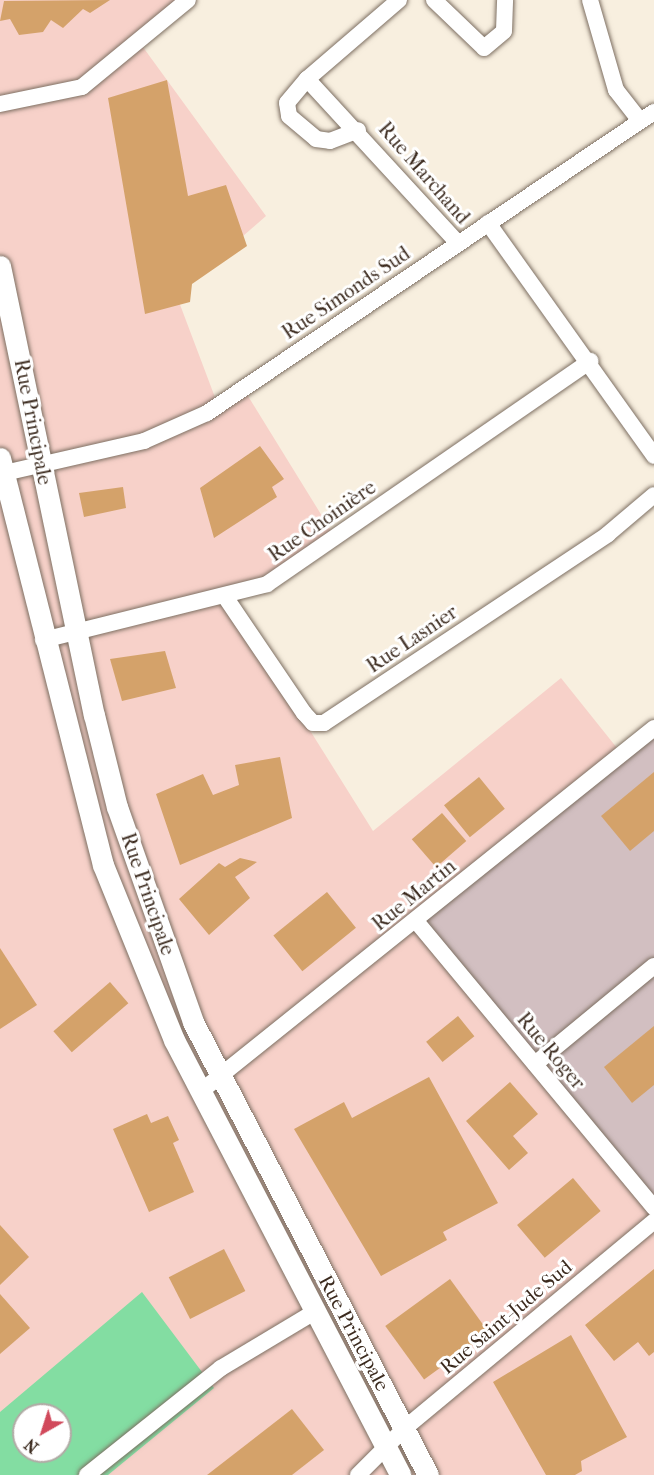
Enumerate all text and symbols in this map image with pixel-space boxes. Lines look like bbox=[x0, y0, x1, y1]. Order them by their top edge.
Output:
street label: Rue Marchand bbox=[373, 117, 475, 229]
street label: Rue Simonds Sud bbox=[278, 241, 414, 345]
street label: Rue Principale bbox=[9, 357, 57, 487]
street label: Rue Choinière bbox=[264, 475, 380, 567]
street label: Rue Lasnier bbox=[362, 600, 462, 678]
street label: Rue Principale bbox=[116, 830, 180, 958]
street label: Rue Martin bbox=[367, 854, 461, 936]
street label: Rue Roger bbox=[512, 1008, 590, 1094]
street label: Rue Saint-Jude Sud bbox=[435, 1255, 577, 1379]
street label: Rue Principale bbox=[313, 1271, 395, 1395]
north arrow bbox=[12, 1403, 72, 1463]
text: N bbox=[21, 1435, 42, 1457]

